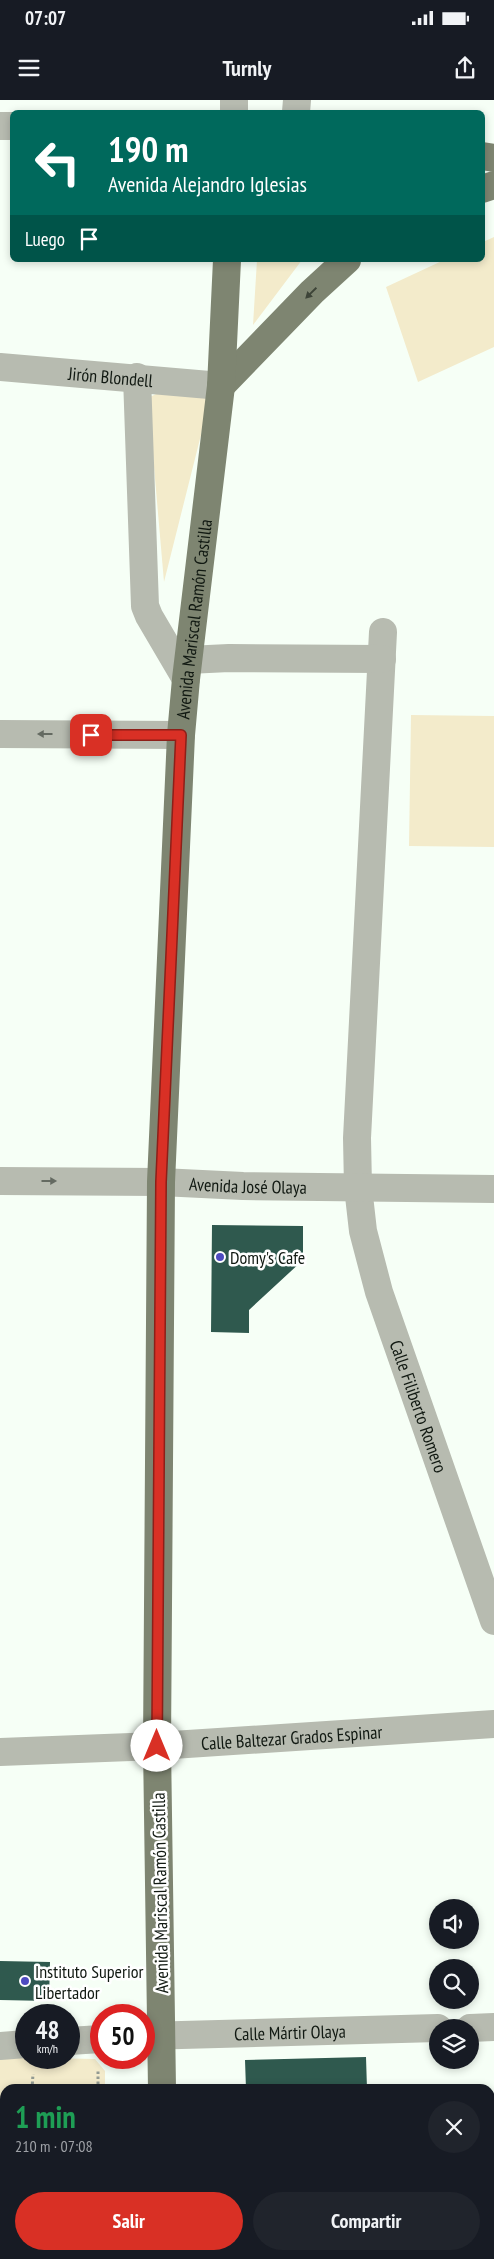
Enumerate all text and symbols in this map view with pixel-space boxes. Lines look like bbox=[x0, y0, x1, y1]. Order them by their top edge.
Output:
text: 07:07 bbox=[25, 6, 66, 30]
icon: menu bbox=[15, 54, 43, 82]
text: Turnly bbox=[223, 54, 271, 82]
icon: share bbox=[451, 54, 479, 82]
text: 190 m bbox=[108, 126, 189, 172]
icon: left bbox=[25, 130, 90, 195]
text: Avenida Alejandro Iglesias bbox=[108, 170, 307, 198]
icon: arrive bbox=[75, 225, 103, 253]
text: Luego bbox=[25, 227, 65, 251]
one-way arrow bbox=[305, 287, 317, 299]
street label: Jirón Blondell bbox=[66, 361, 155, 392]
street label: Avenida Mariscal Ramón Castilla bbox=[171, 518, 216, 720]
pin bbox=[70, 714, 112, 756]
icon: arrive bbox=[77, 721, 105, 749]
one-way arrow bbox=[37, 730, 53, 738]
street label: Avenida José Olaya bbox=[189, 1172, 307, 1198]
one-way arrow bbox=[41, 1177, 57, 1185]
place label: Domy's Cafe bbox=[230, 1246, 305, 1269]
marker: Domy's Cafe bbox=[214, 1251, 226, 1263]
street label: Calle Filiberto Romero bbox=[385, 1337, 453, 1476]
position arrow bbox=[130, 1719, 182, 1771]
street label: Calle Baltezar Grados Espinar bbox=[200, 1720, 383, 1755]
street label: Avenida Mariscal Ramón Castilla bbox=[147, 1792, 173, 1994]
map controls bbox=[429, 1899, 479, 2069]
button: sound bbox=[429, 1899, 479, 1949]
button: search bbox=[429, 1959, 479, 2009]
place label: Instituto Superior Libertador bbox=[35, 1960, 144, 2004]
marker: Instituto Superior Libertador bbox=[19, 1975, 31, 1987]
speed limit sign: 50 bbox=[90, 2004, 155, 2069]
text: 48 bbox=[36, 2014, 59, 2046]
street label: Calle Mártir Olaya bbox=[234, 2019, 346, 2045]
button: layers bbox=[429, 2019, 479, 2069]
text: km/h bbox=[37, 2041, 58, 2056]
text: 1 min bbox=[15, 2097, 76, 2136]
button: close bbox=[428, 2101, 480, 2153]
text: 210 m · 07:08 bbox=[15, 2136, 93, 2156]
button: Salir bbox=[15, 2192, 243, 2250]
button: Compartir bbox=[253, 2192, 480, 2250]

